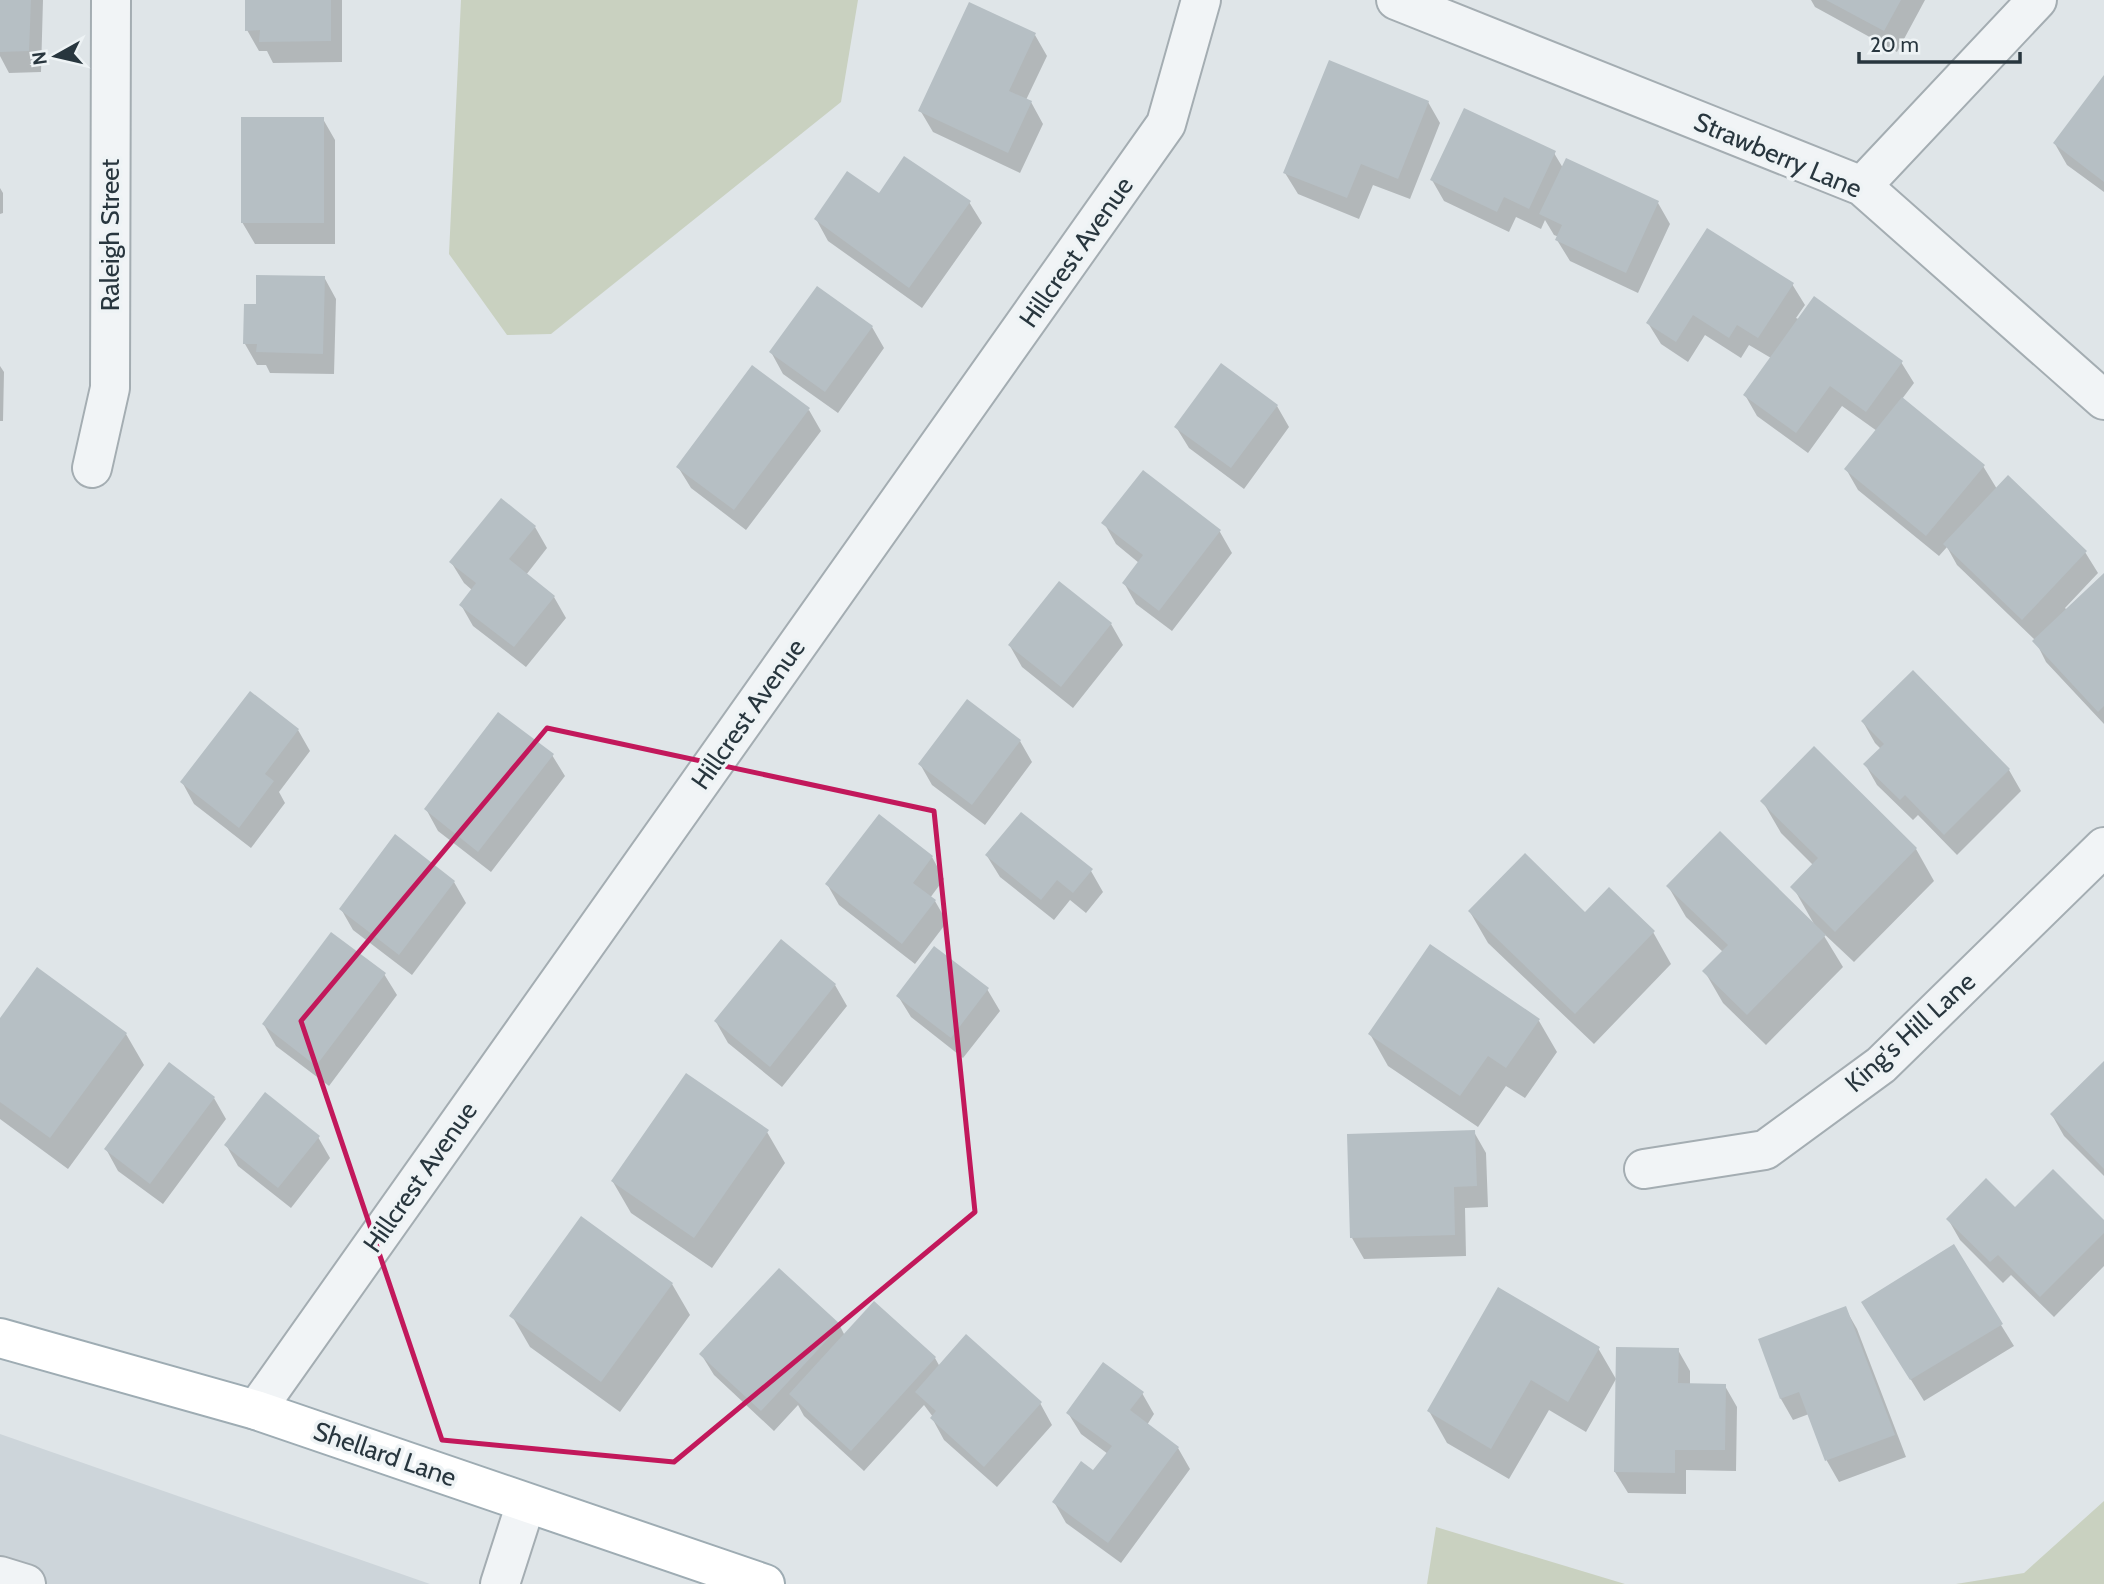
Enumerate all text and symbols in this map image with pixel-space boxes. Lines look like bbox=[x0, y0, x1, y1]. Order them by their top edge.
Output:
north arrow bbox=[21, 21, 91, 91]
scale bar bbox=[1859, 21, 2020, 65]
text: 20 m bbox=[1870, 32, 1919, 57]
text: N bbox=[27, 50, 52, 67]
street label: Strawberry Lane bbox=[1689, 105, 1867, 205]
street label: Raleigh Street bbox=[94, 158, 126, 311]
street label: Hillcrest Avenue bbox=[1012, 170, 1140, 334]
street label: Hillcrest Avenue bbox=[684, 632, 812, 796]
street label: King's Hill Lane bbox=[1838, 965, 1982, 1099]
street label: Hillcrest Avenue bbox=[356, 1095, 484, 1259]
street label: Shellard Lane bbox=[309, 1415, 461, 1493]

